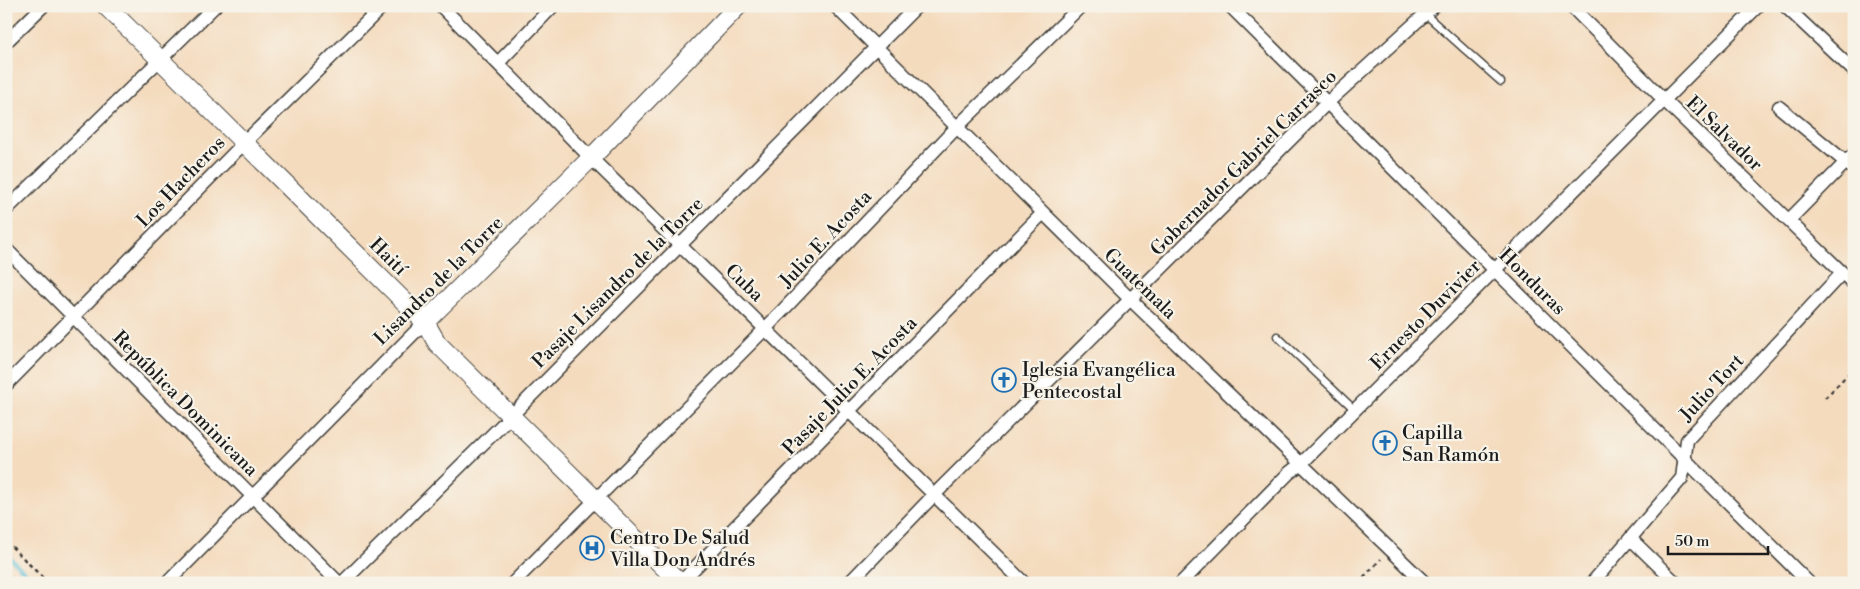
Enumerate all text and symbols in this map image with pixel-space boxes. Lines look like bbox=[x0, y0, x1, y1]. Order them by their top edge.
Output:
street label: Gobernador Gabriel Carrasco bbox=[1145, 64, 1342, 261]
street label: El Salvador bbox=[1681, 91, 1768, 176]
street label: Los Hacheros bbox=[131, 131, 230, 232]
street label: Julio E. Acosta bbox=[774, 185, 877, 293]
street label: Pasaje Lisandro de la Torre bbox=[527, 192, 708, 373]
street label: Lisandro de la Torre bbox=[369, 211, 509, 351]
street label: Haití bbox=[364, 233, 413, 281]
street label: Guatemala bbox=[1099, 243, 1182, 325]
street label: Honduras bbox=[1494, 243, 1571, 320]
street label: Ernesto Duvivier bbox=[1365, 254, 1486, 375]
street label: Cuba bbox=[720, 259, 769, 307]
street label: Pasaje Julio E. Acosta bbox=[777, 311, 922, 460]
street label: República Dominicana bbox=[107, 326, 263, 482]
street label: Julio Tort bbox=[1674, 349, 1749, 427]
place label: Iglesia Evangélica Pentecostal bbox=[1022, 358, 1176, 404]
church icon: Iglesia Evangélica Pentecostal bbox=[991, 367, 1017, 393]
place label: Capilla San Ramón bbox=[1402, 421, 1500, 467]
church icon: Capilla San Ramón bbox=[1372, 430, 1398, 456]
scale bar bbox=[1668, 524, 1768, 556]
place label: Centro De Salud Villa Don Andrés bbox=[609, 526, 755, 572]
text: 50 m bbox=[1675, 532, 1709, 551]
hospital icon: Centro De Salud Villa Don Andrés bbox=[579, 535, 605, 561]

